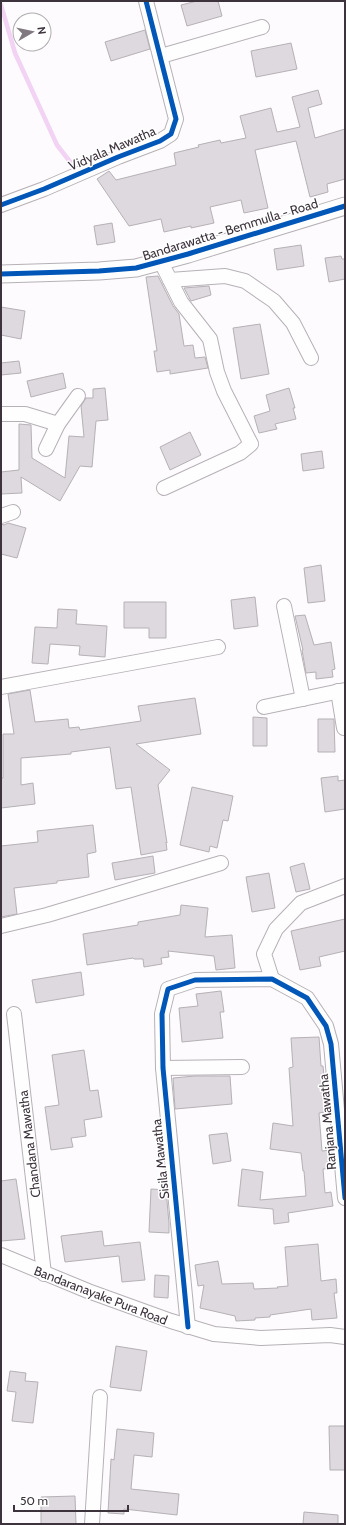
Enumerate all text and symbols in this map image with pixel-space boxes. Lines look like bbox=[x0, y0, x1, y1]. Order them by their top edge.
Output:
north arrow bbox=[12, 12, 52, 52]
text: N bbox=[34, 25, 49, 35]
street label: Vidyala Mawatha bbox=[66, 122, 159, 174]
street label: Bandarawatta - Bemmulla - Road bbox=[140, 195, 320, 263]
street label: Ranjana Mawatha bbox=[315, 1072, 340, 1171]
street label: Chandana Mawatha bbox=[14, 1089, 44, 1199]
street label: Sisila Mawatha bbox=[148, 1117, 172, 1200]
street label: Bandaranayake Pura Road bbox=[32, 1262, 170, 1328]
scale bar bbox=[14, 1487, 128, 1513]
text: 50 m bbox=[20, 1493, 48, 1508]

